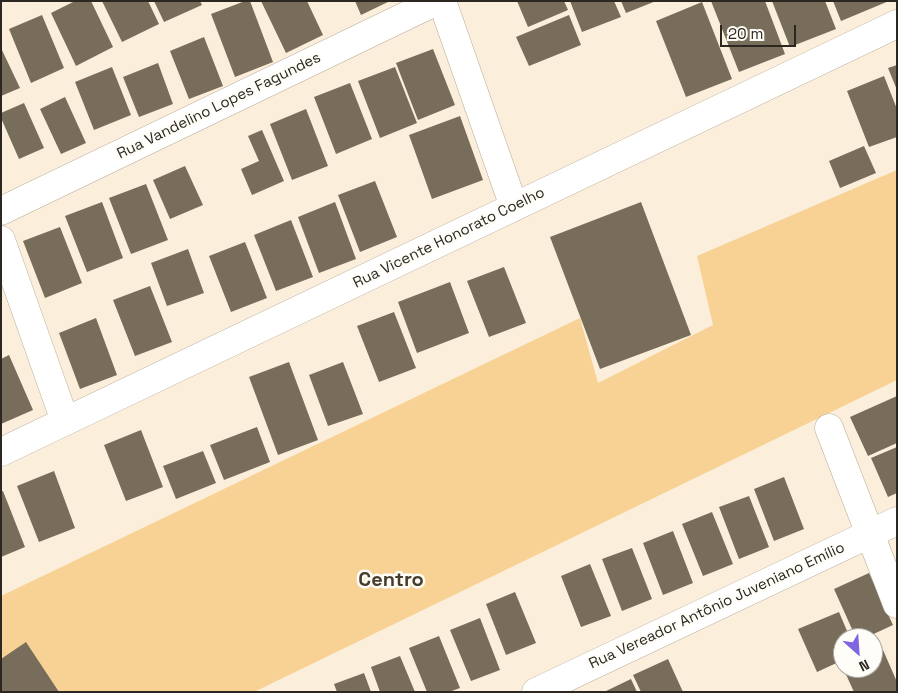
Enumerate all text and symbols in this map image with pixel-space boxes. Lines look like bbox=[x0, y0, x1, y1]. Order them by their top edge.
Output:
scale bar bbox=[723, 15, 799, 47]
text: 20 m bbox=[728, 24, 763, 43]
street label: Rua Vandelino Lopes Fagundes bbox=[114, 49, 324, 163]
street label: Rua Vicente Honorato Coelho bbox=[350, 184, 548, 292]
street label: Rua Vereador Antônio Juveniano Emílio bbox=[586, 539, 848, 673]
district label: Centro bbox=[358, 569, 424, 593]
north arrow bbox=[833, 628, 883, 678]
text: N bbox=[856, 655, 872, 676]

